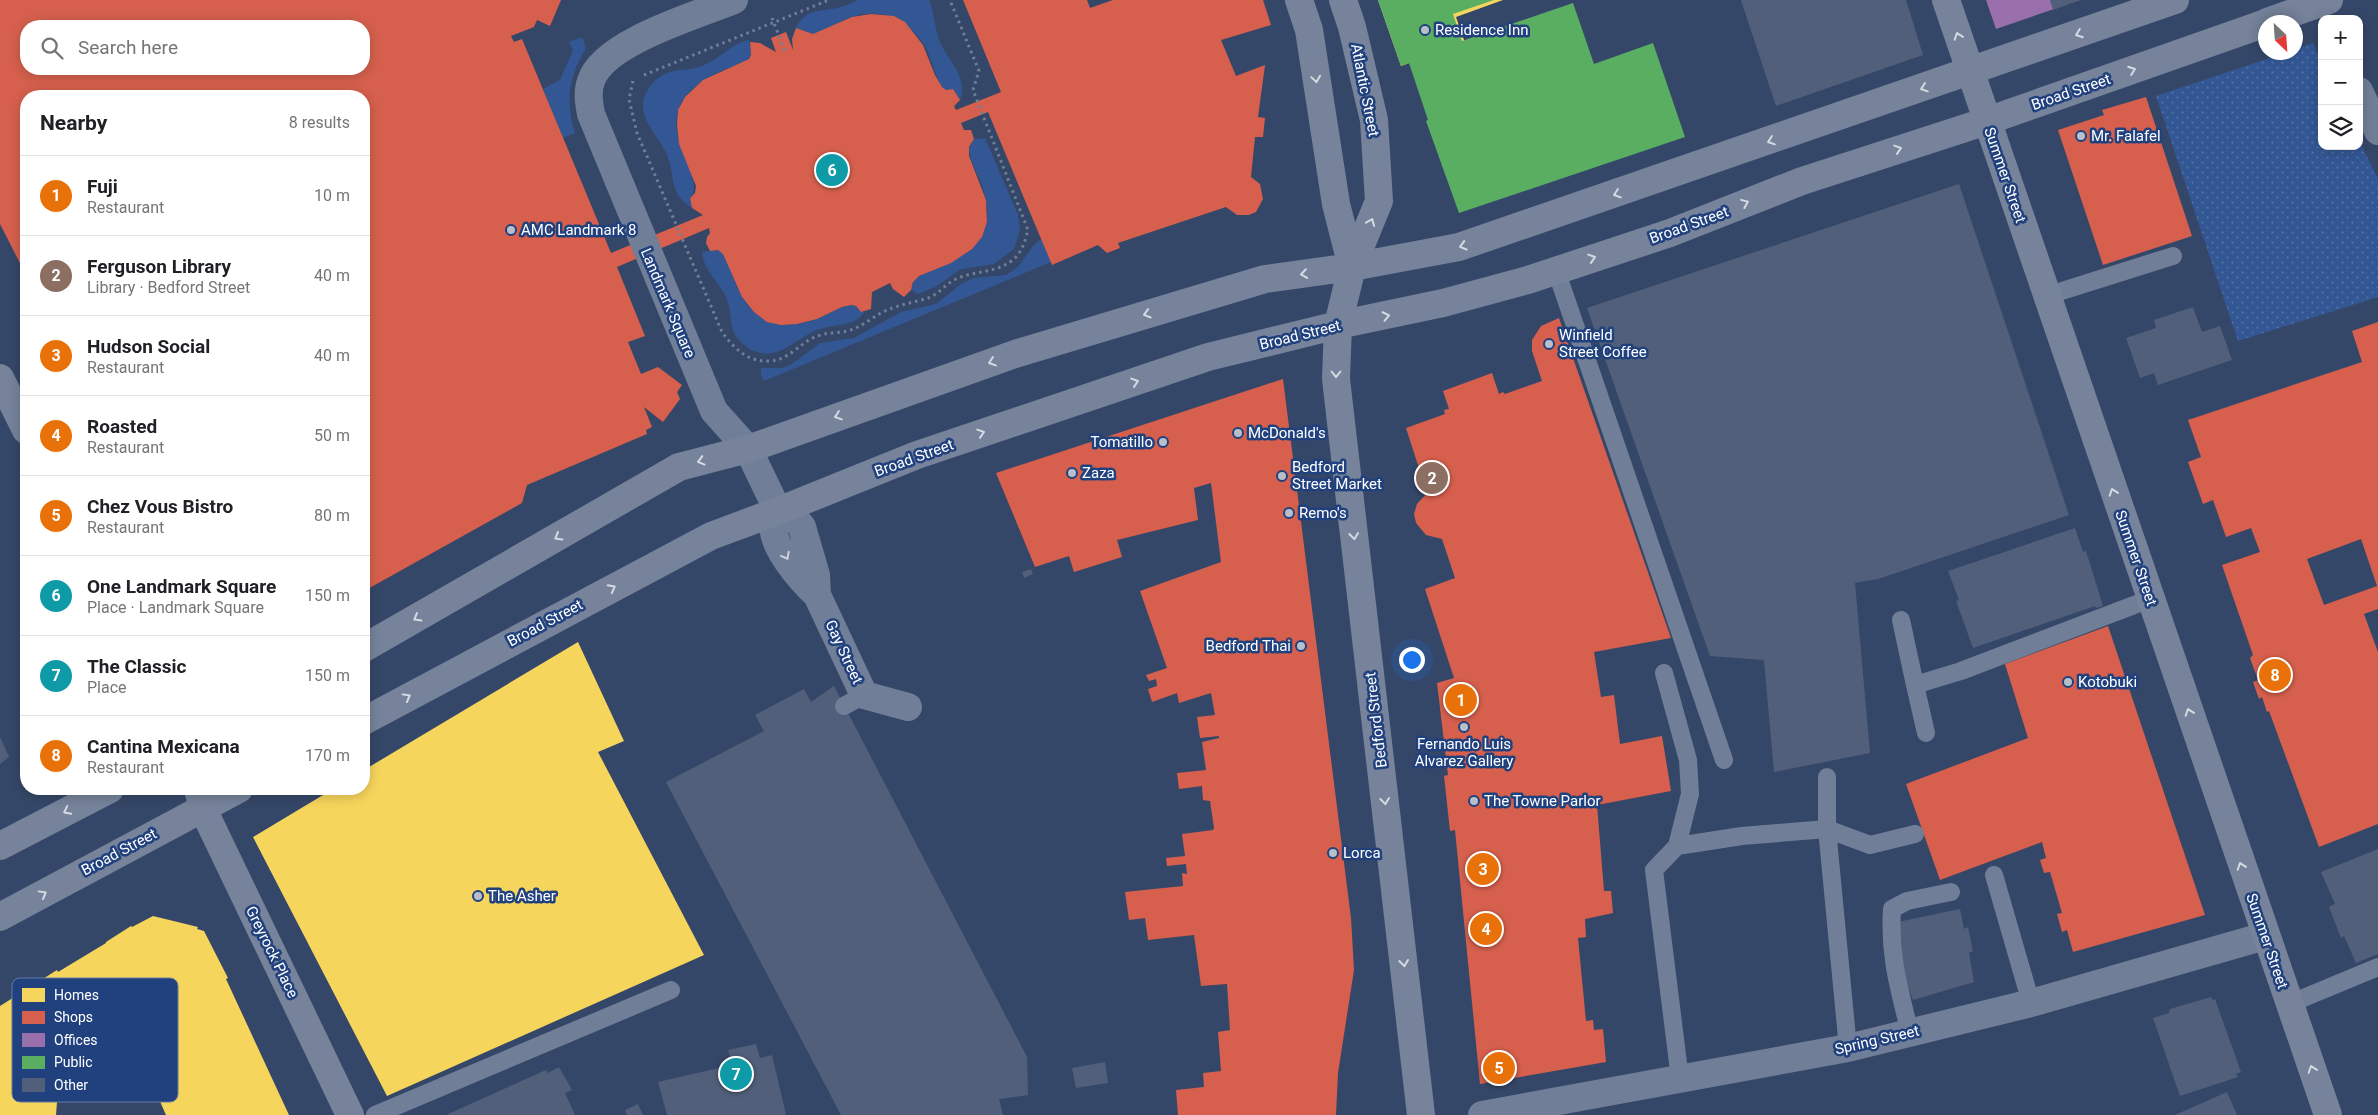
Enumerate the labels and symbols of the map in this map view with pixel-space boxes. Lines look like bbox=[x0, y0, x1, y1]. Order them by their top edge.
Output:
north arrow bbox=[2258, 15, 2303, 60]
place label: Residence Inn bbox=[1435, 21, 1528, 39]
marker: Residence Inn bbox=[1419, 24, 1431, 36]
one-way arrow bbox=[2076, 28, 2084, 38]
one-way arrow bbox=[1954, 32, 1964, 41]
street label: Atlantic Street bbox=[1347, 42, 1383, 138]
one-way arrow bbox=[2127, 66, 2136, 76]
street label: Broad Street bbox=[2029, 70, 2113, 114]
one-way arrow bbox=[1310, 74, 1320, 83]
one-way arrow bbox=[1920, 82, 1929, 92]
street label: Summer Street bbox=[1980, 125, 2030, 225]
place label: Mr. Falafel bbox=[2091, 127, 2161, 145]
marker: Mr. Falafel bbox=[2075, 130, 2087, 142]
one-way arrow bbox=[1767, 135, 1775, 145]
one-way arrow bbox=[1894, 145, 1902, 155]
pin: 6 bbox=[816, 151, 848, 189]
one-way arrow bbox=[1613, 188, 1622, 198]
one-way arrow bbox=[1740, 199, 1749, 210]
street label: Broad Street bbox=[1647, 202, 1731, 248]
one-way arrow bbox=[1364, 218, 1375, 227]
place label: AMC Landmark 8 bbox=[521, 221, 637, 239]
marker: AMC Landmark 8 bbox=[505, 224, 517, 236]
one-way arrow bbox=[1459, 240, 1468, 250]
street label: Landmark Square bbox=[637, 245, 699, 361]
one-way arrow bbox=[1588, 254, 1596, 264]
one-way arrow bbox=[1299, 268, 1307, 279]
one-way arrow bbox=[1143, 309, 1151, 319]
one-way arrow bbox=[1381, 311, 1390, 321]
street label: Broad Street bbox=[1258, 316, 1342, 354]
place label: Winfield Street Coffee bbox=[1559, 326, 1647, 361]
marker: Winfield Street Coffee bbox=[1543, 338, 1555, 350]
one-way arrow bbox=[988, 356, 996, 366]
one-way arrow bbox=[1331, 370, 1341, 378]
one-way arrow bbox=[1131, 378, 1139, 388]
one-way arrow bbox=[835, 410, 843, 420]
place label: McDonald's bbox=[1248, 424, 1326, 442]
marker: McDonald's bbox=[1232, 427, 1244, 439]
one-way arrow bbox=[976, 429, 985, 439]
place label: Tomatillo bbox=[1091, 433, 1153, 451]
street label: Broad Street bbox=[872, 435, 956, 481]
marker: Tomatillo bbox=[1157, 436, 1169, 448]
one-way arrow bbox=[696, 455, 705, 466]
place label: Bedford Street Market bbox=[1292, 458, 1382, 493]
pin: 2 bbox=[1416, 459, 1448, 497]
place label: Zaza bbox=[1082, 464, 1115, 482]
marker: Zaza bbox=[1066, 467, 1078, 479]
marker: Bedford Street Market bbox=[1276, 470, 1288, 482]
one-way arrow bbox=[2109, 488, 2119, 497]
place label: Remo's bbox=[1299, 504, 1347, 522]
marker: Remo's bbox=[1283, 507, 1295, 519]
street label: Summer Street bbox=[2111, 508, 2161, 608]
one-way arrow bbox=[554, 530, 563, 540]
one-way arrow bbox=[1348, 532, 1359, 540]
one-way arrow bbox=[780, 551, 790, 560]
one-way arrow bbox=[606, 584, 615, 594]
street label: Broad Street bbox=[504, 596, 586, 650]
one-way arrow bbox=[413, 611, 422, 621]
street label: Gay Street bbox=[821, 617, 867, 687]
place label: Bedford Thai bbox=[1206, 637, 1291, 655]
marker: Bedford Thai bbox=[1295, 640, 1307, 652]
your location bbox=[1399, 647, 1425, 673]
pin: 8 bbox=[2259, 656, 2291, 694]
street label: Bedford Street bbox=[1361, 671, 1391, 769]
place label: Kotobuki bbox=[2078, 673, 2137, 691]
marker: Kotobuki bbox=[2062, 676, 2074, 688]
pin: 1 bbox=[1445, 681, 1477, 719]
one-way arrow bbox=[401, 694, 410, 704]
one-way arrow bbox=[2185, 708, 2195, 717]
marker: Fernando Luis Alvarez Gallery bbox=[1458, 721, 1470, 733]
place label: Fernando Luis Alvarez Gallery bbox=[1415, 735, 1513, 770]
place label: The Towne Parlor bbox=[1484, 792, 1601, 810]
marker: The Towne Parlor bbox=[1468, 795, 1480, 807]
one-way arrow bbox=[1379, 798, 1390, 806]
one-way arrow bbox=[63, 805, 72, 815]
street label: Broad Street bbox=[78, 825, 160, 879]
place label: Lorca bbox=[1343, 844, 1381, 862]
marker: Lorca bbox=[1327, 847, 1339, 859]
pin: 3 bbox=[1467, 850, 1499, 888]
one-way arrow bbox=[2237, 862, 2247, 870]
place label: The Asher bbox=[488, 887, 556, 905]
one-way arrow bbox=[38, 890, 47, 900]
marker: The Asher bbox=[472, 890, 484, 902]
street label: Summer Street bbox=[2242, 891, 2292, 991]
street label: Greyrock Place bbox=[242, 903, 302, 1001]
pin: 4 bbox=[1470, 910, 1502, 948]
one-way arrow bbox=[1398, 959, 1409, 967]
legend bbox=[12, 978, 178, 1102]
text: Homes bbox=[54, 987, 99, 1003]
text: Shops bbox=[54, 1009, 93, 1025]
street label: Spring Street bbox=[1833, 1022, 1921, 1058]
text: Offices bbox=[54, 1032, 98, 1048]
pin: 5 bbox=[1483, 1049, 1515, 1087]
text: Public bbox=[54, 1054, 93, 1070]
pin: 7 bbox=[720, 1055, 752, 1093]
one-way arrow bbox=[2308, 1065, 2318, 1074]
text: Other bbox=[54, 1077, 88, 1093]

